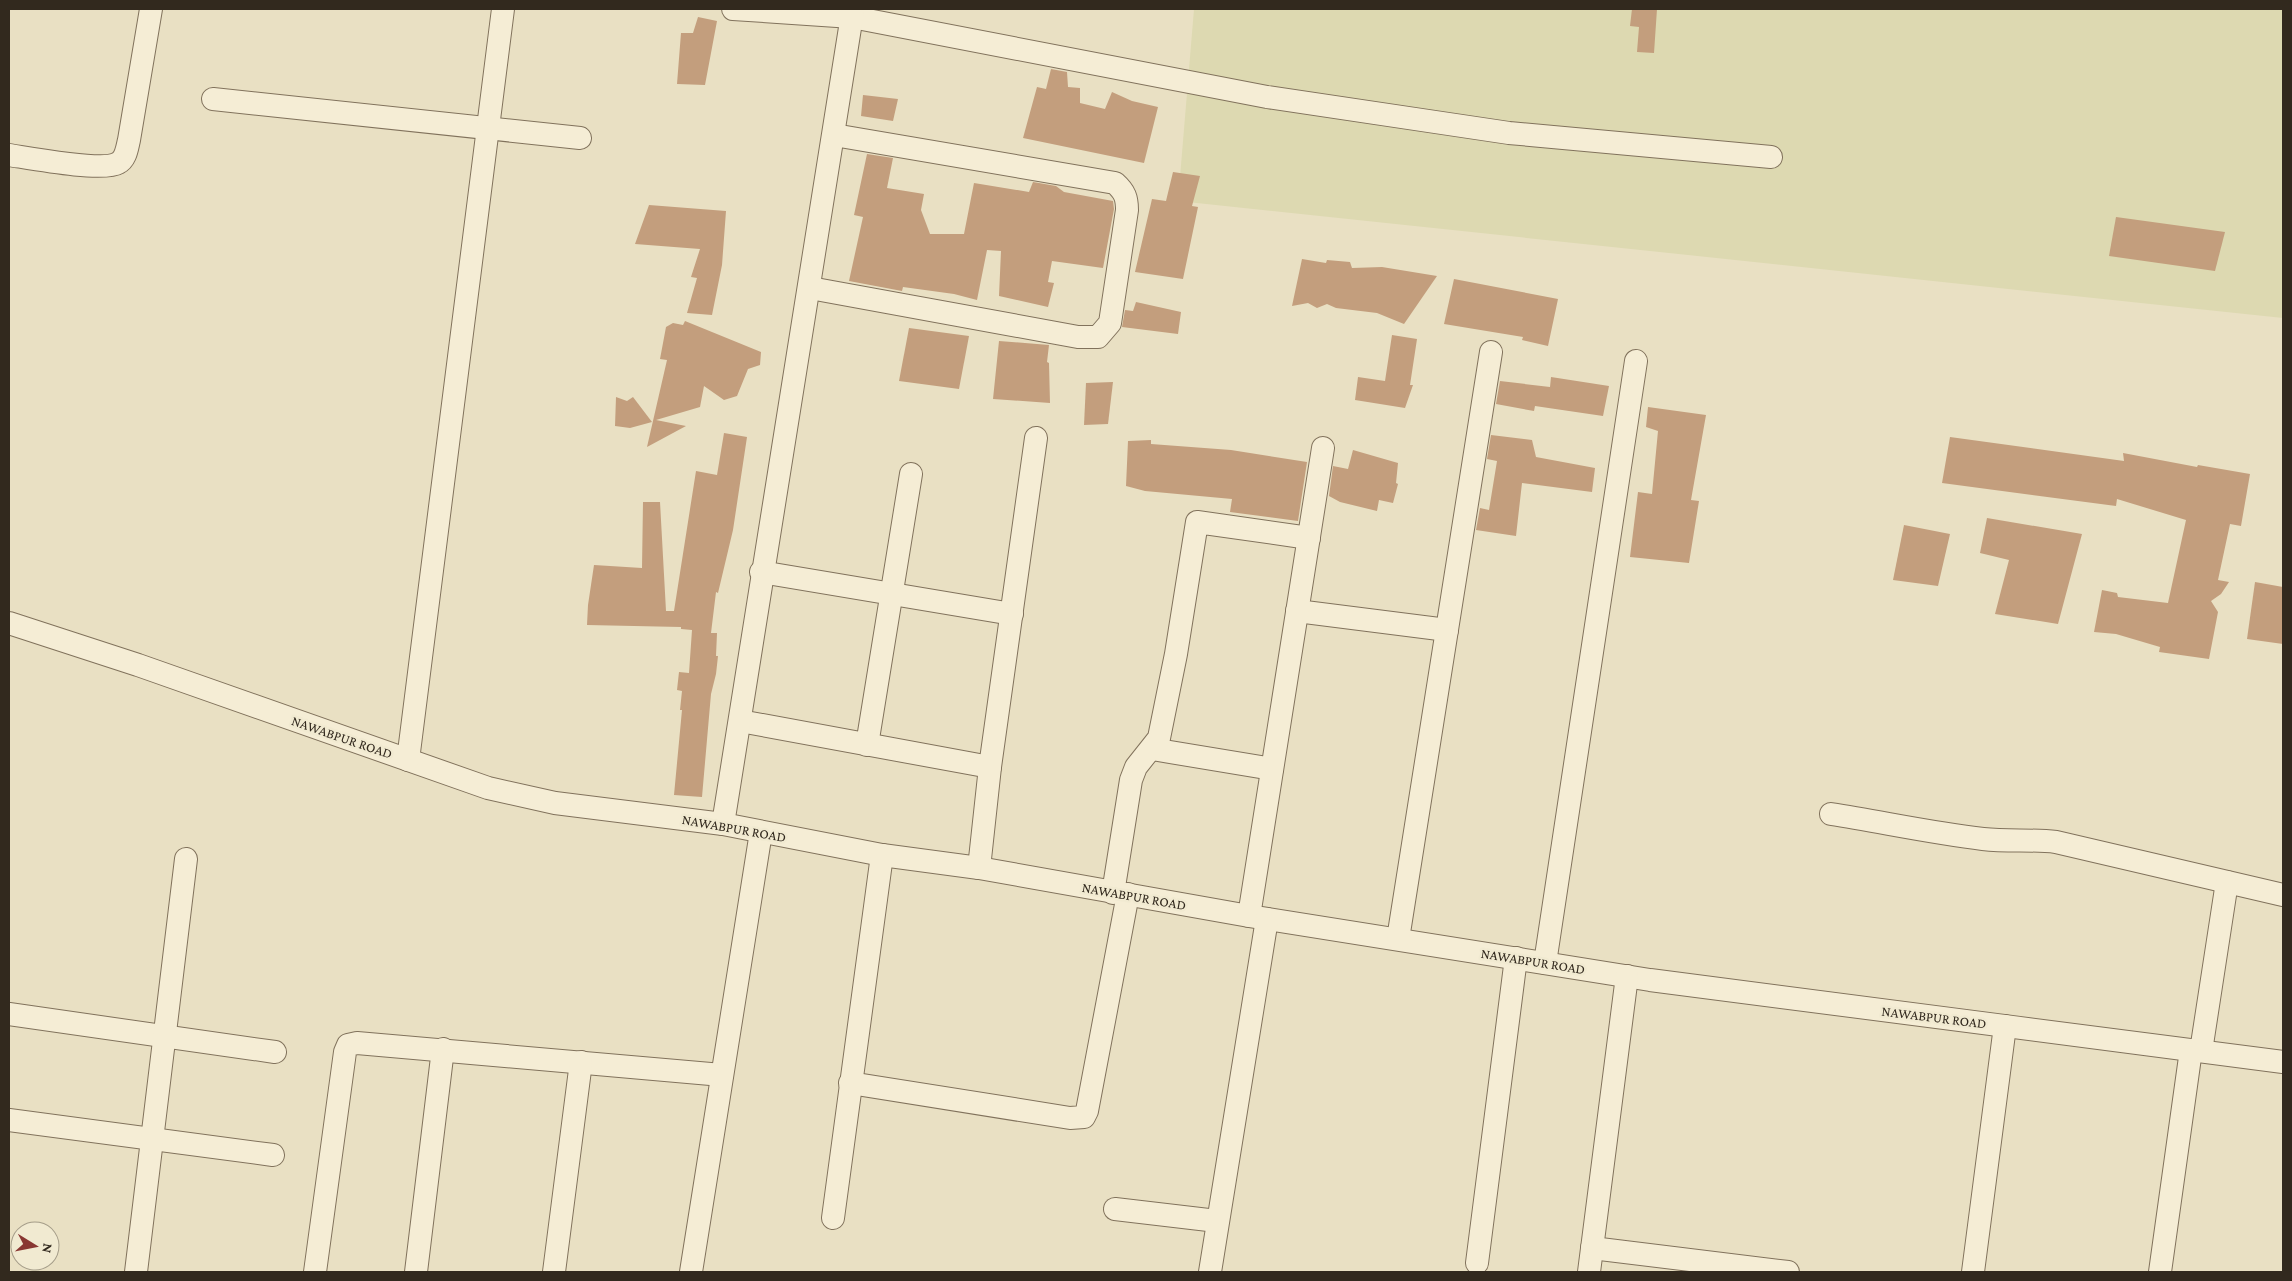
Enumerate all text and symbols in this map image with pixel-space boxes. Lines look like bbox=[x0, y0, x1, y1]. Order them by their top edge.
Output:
street label: NAWABPUR ROAD bbox=[290, 712, 394, 762]
street label: NAWABPUR ROAD bbox=[681, 811, 787, 845]
street label: NAWABPUR ROAD bbox=[1081, 879, 1187, 913]
street label: NAWABPUR ROAD bbox=[1480, 945, 1586, 977]
street label: NAWABPUR ROAD bbox=[1881, 1003, 1987, 1031]
north arrow bbox=[10, 1221, 60, 1271]
text: N bbox=[39, 1242, 57, 1255]

